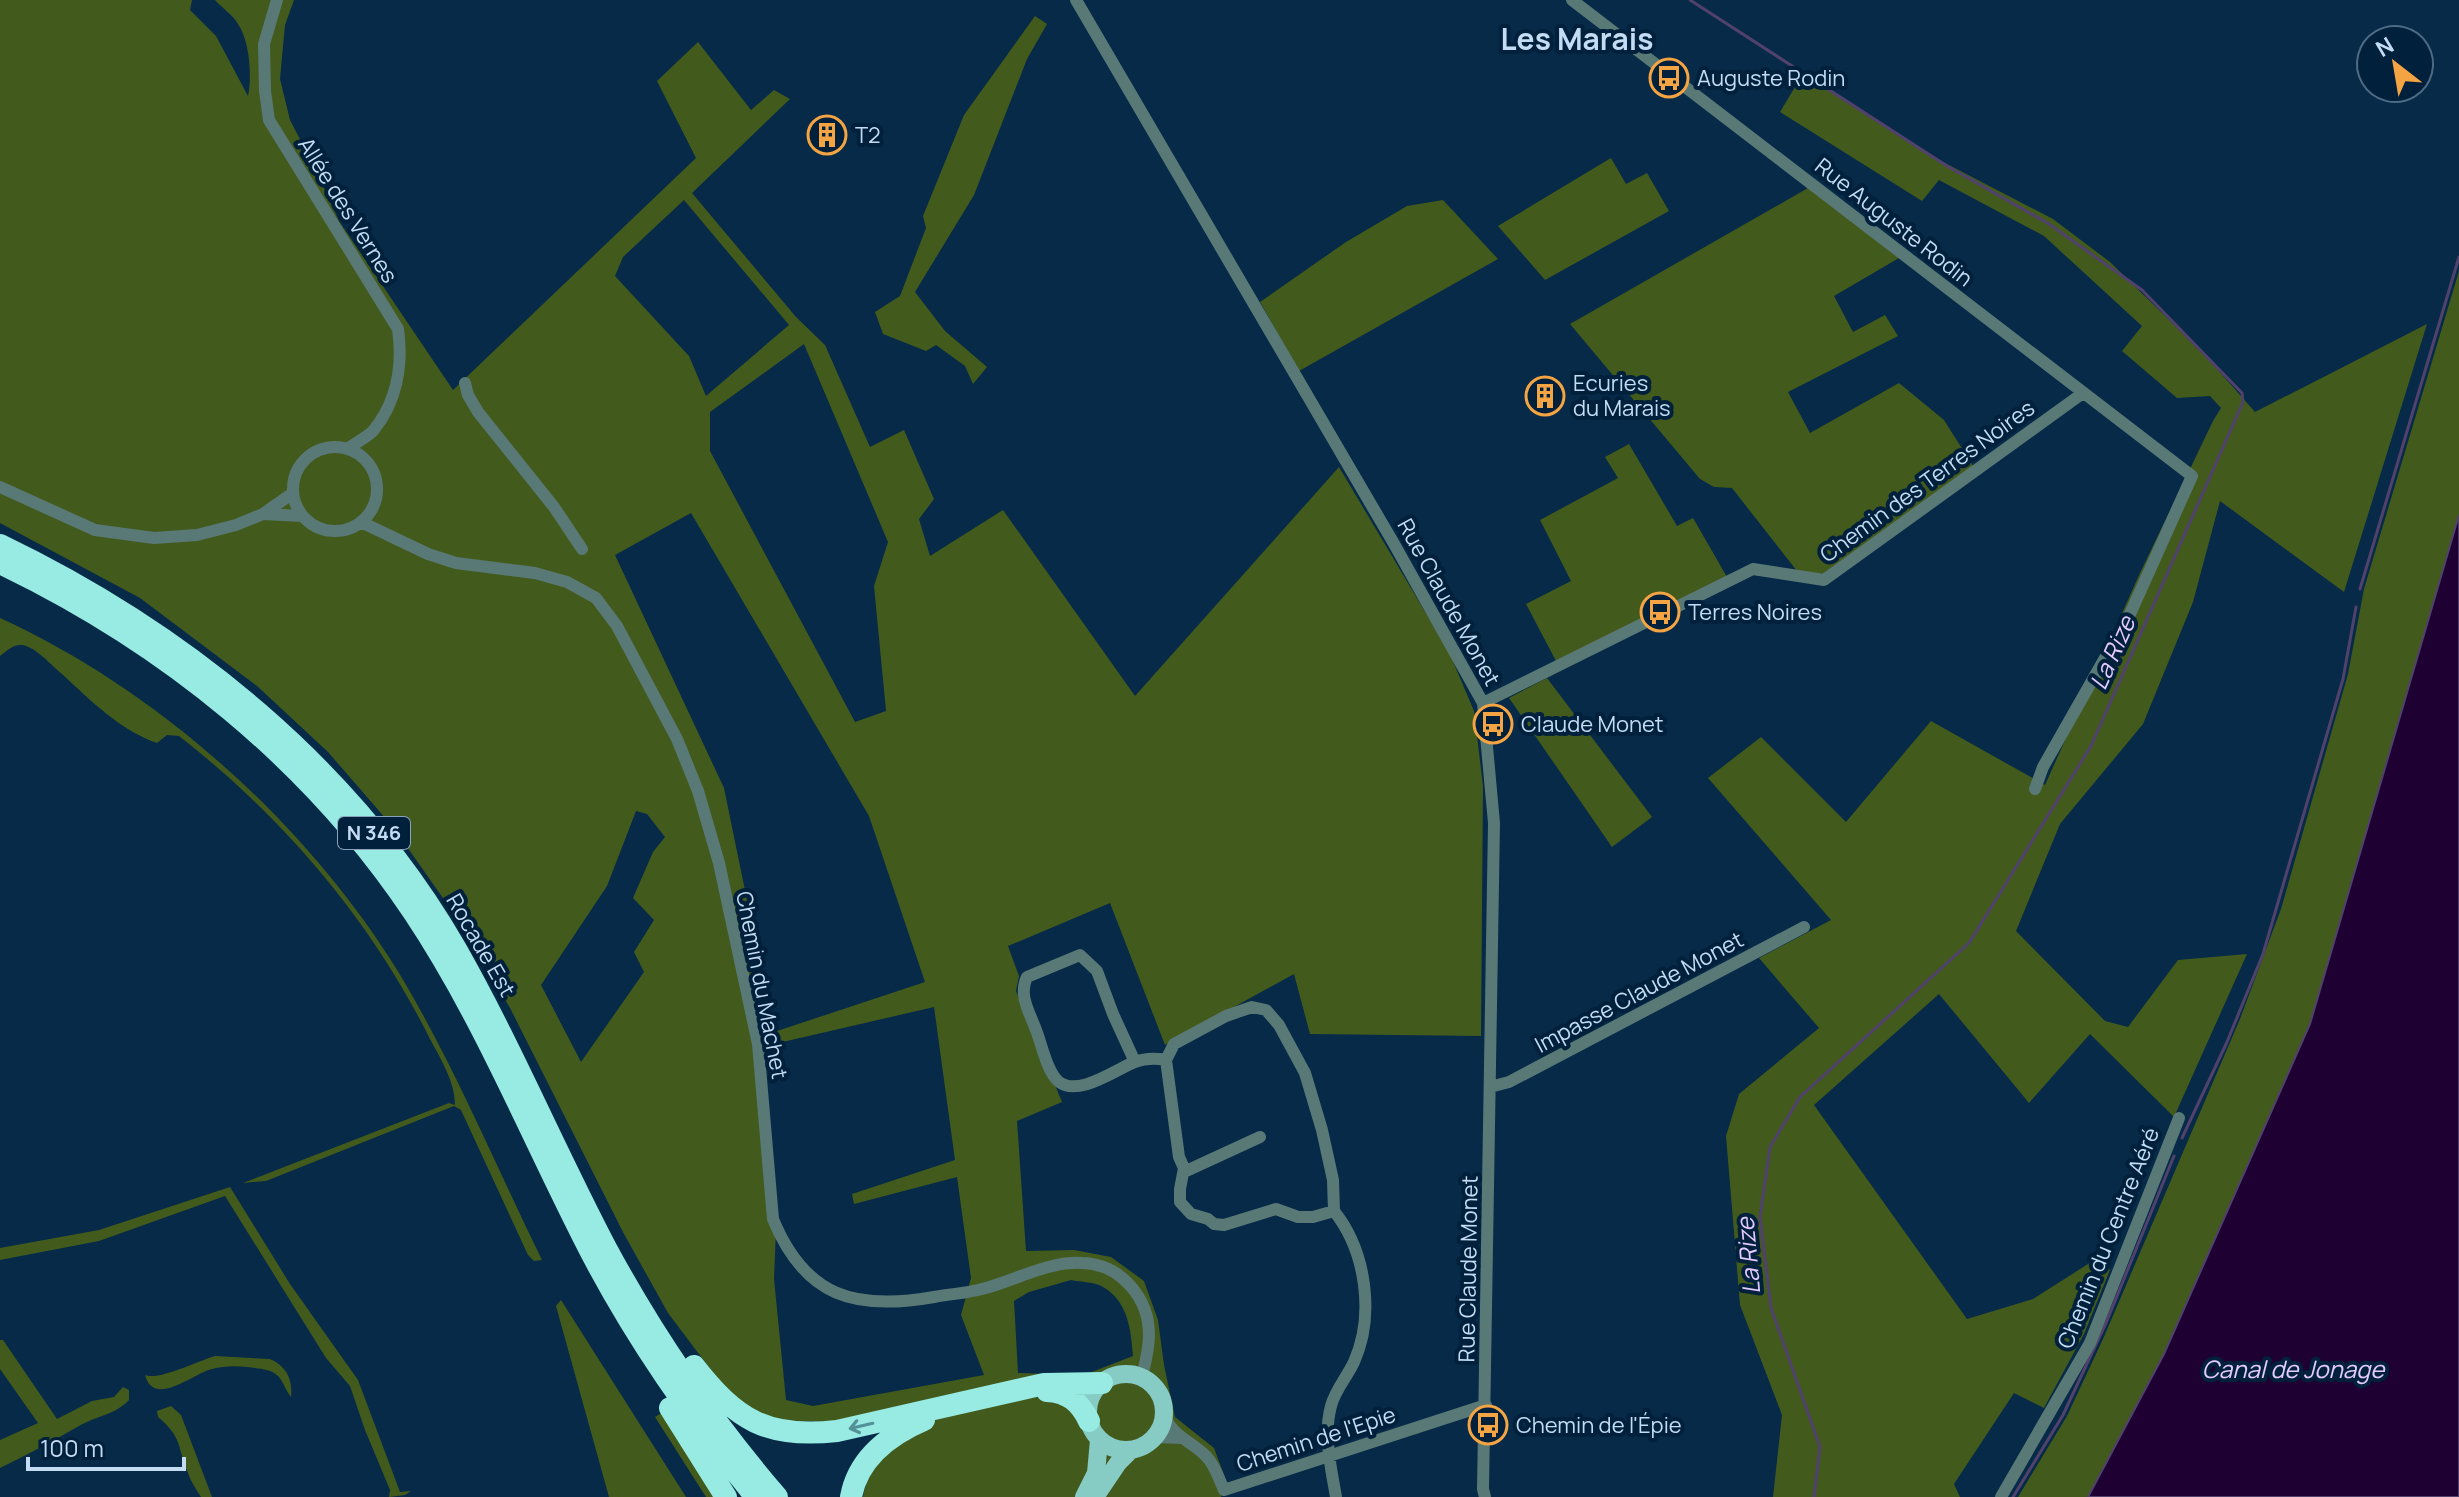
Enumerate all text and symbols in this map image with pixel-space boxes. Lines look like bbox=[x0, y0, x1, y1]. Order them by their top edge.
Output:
district label: Les Marais bbox=[1501, 18, 1653, 59]
north arrow bbox=[2355, 24, 2435, 104]
text: N bbox=[2370, 30, 2399, 64]
bus stop icon: Auguste Rodin bbox=[1648, 57, 1690, 99]
place label: Auguste Rodin bbox=[1697, 63, 1845, 93]
building icon: T2 bbox=[806, 114, 848, 156]
place label: T2 bbox=[855, 120, 881, 150]
street label: Allée des Vernes bbox=[291, 132, 405, 288]
street label: Rue Auguste Rodin bbox=[1809, 151, 1979, 293]
place label: Ecuries du Marais bbox=[1573, 368, 1671, 423]
building icon: Ecuries du Marais bbox=[1524, 375, 1566, 417]
street label: Chemin des Terres Noires bbox=[1814, 393, 2040, 569]
street label: Rue Claude Monet bbox=[1391, 513, 1507, 691]
bus stop icon: Terres Noires bbox=[1639, 591, 1681, 633]
place label: Terres Noires bbox=[1688, 597, 1822, 627]
water label: La Rize bbox=[2081, 609, 2143, 694]
bus stop icon: Claude Monet bbox=[1472, 703, 1514, 745]
place label: Claude Monet bbox=[1521, 709, 1664, 739]
road number: N 346 bbox=[338, 817, 410, 849]
street label: Rocade Est bbox=[439, 888, 523, 1002]
street label: Chemin du Machet bbox=[729, 889, 795, 1082]
street label: Impasse Claude Monet bbox=[1530, 924, 1749, 1060]
street label: Chemin du Centre Aéré bbox=[2050, 1123, 2166, 1353]
street label: Rue Claude Monet bbox=[1451, 1175, 1485, 1363]
water label: La Rize bbox=[1728, 1214, 1767, 1296]
water label: Canal de Jonage bbox=[2202, 1352, 2386, 1385]
street label: Chemin de l'Epie bbox=[1233, 1399, 1400, 1479]
bus stop icon: Chemin de l'Épie bbox=[1467, 1404, 1509, 1446]
place label: Chemin de l'Épie bbox=[1516, 1410, 1682, 1440]
one-way arrow bbox=[848, 1419, 874, 1434]
scale bar bbox=[28, 1421, 184, 1471]
text: 100 m bbox=[40, 1431, 104, 1464]

